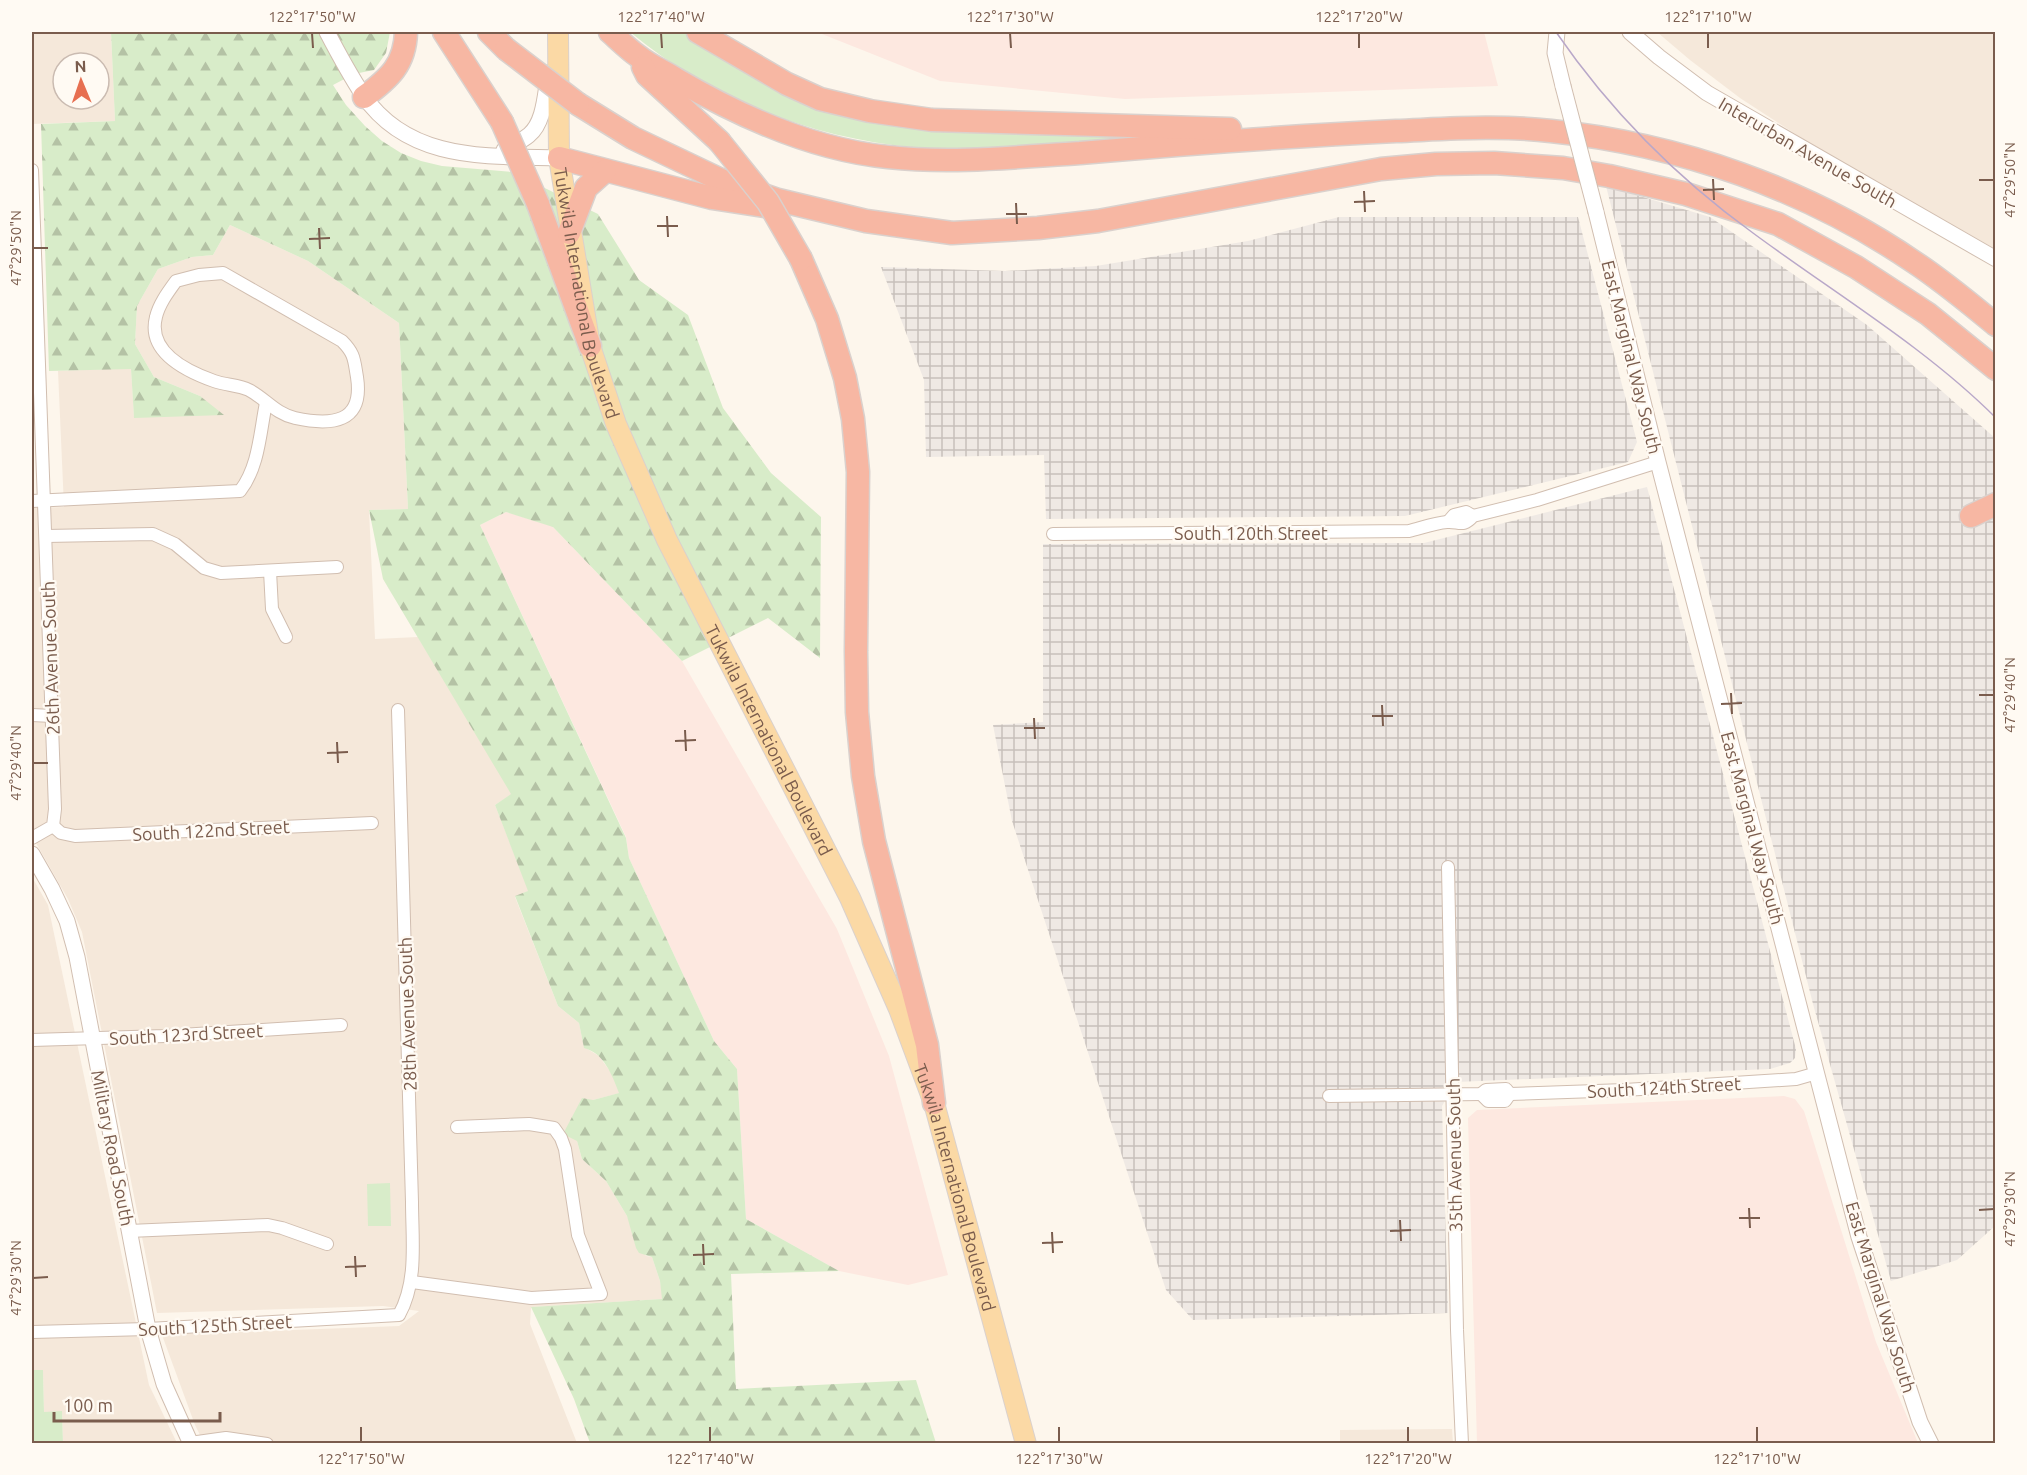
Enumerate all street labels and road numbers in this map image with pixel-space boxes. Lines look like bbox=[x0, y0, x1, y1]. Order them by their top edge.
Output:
street label: Interurban Avenue South bbox=[1715, 93, 1901, 211]
street label: Tukwila International Boulevard bbox=[551, 166, 623, 421]
street label: East Marginal Way South bbox=[1598, 258, 1666, 456]
street label: South 120th Street bbox=[1174, 523, 1328, 543]
street label: 26th Avenue South bbox=[37, 581, 63, 735]
street label: Tukwila International Boulevard bbox=[702, 621, 836, 859]
street label: East Marginal Way South bbox=[1718, 729, 1788, 927]
street label: South 122nd Street bbox=[132, 816, 290, 844]
street label: 28th Avenue South bbox=[394, 937, 420, 1091]
street label: South 123rd Street bbox=[109, 1020, 263, 1048]
street label: Tukwila International Boulevard bbox=[910, 1061, 1000, 1313]
street label: Military Road South bbox=[88, 1068, 138, 1228]
street label: South 124th Street bbox=[1587, 1073, 1741, 1101]
street label: 35th Avenue South bbox=[1443, 1078, 1465, 1232]
street label: East Marginal Way South bbox=[1842, 1199, 1920, 1395]
street label: South 125th Street bbox=[138, 1311, 292, 1339]

